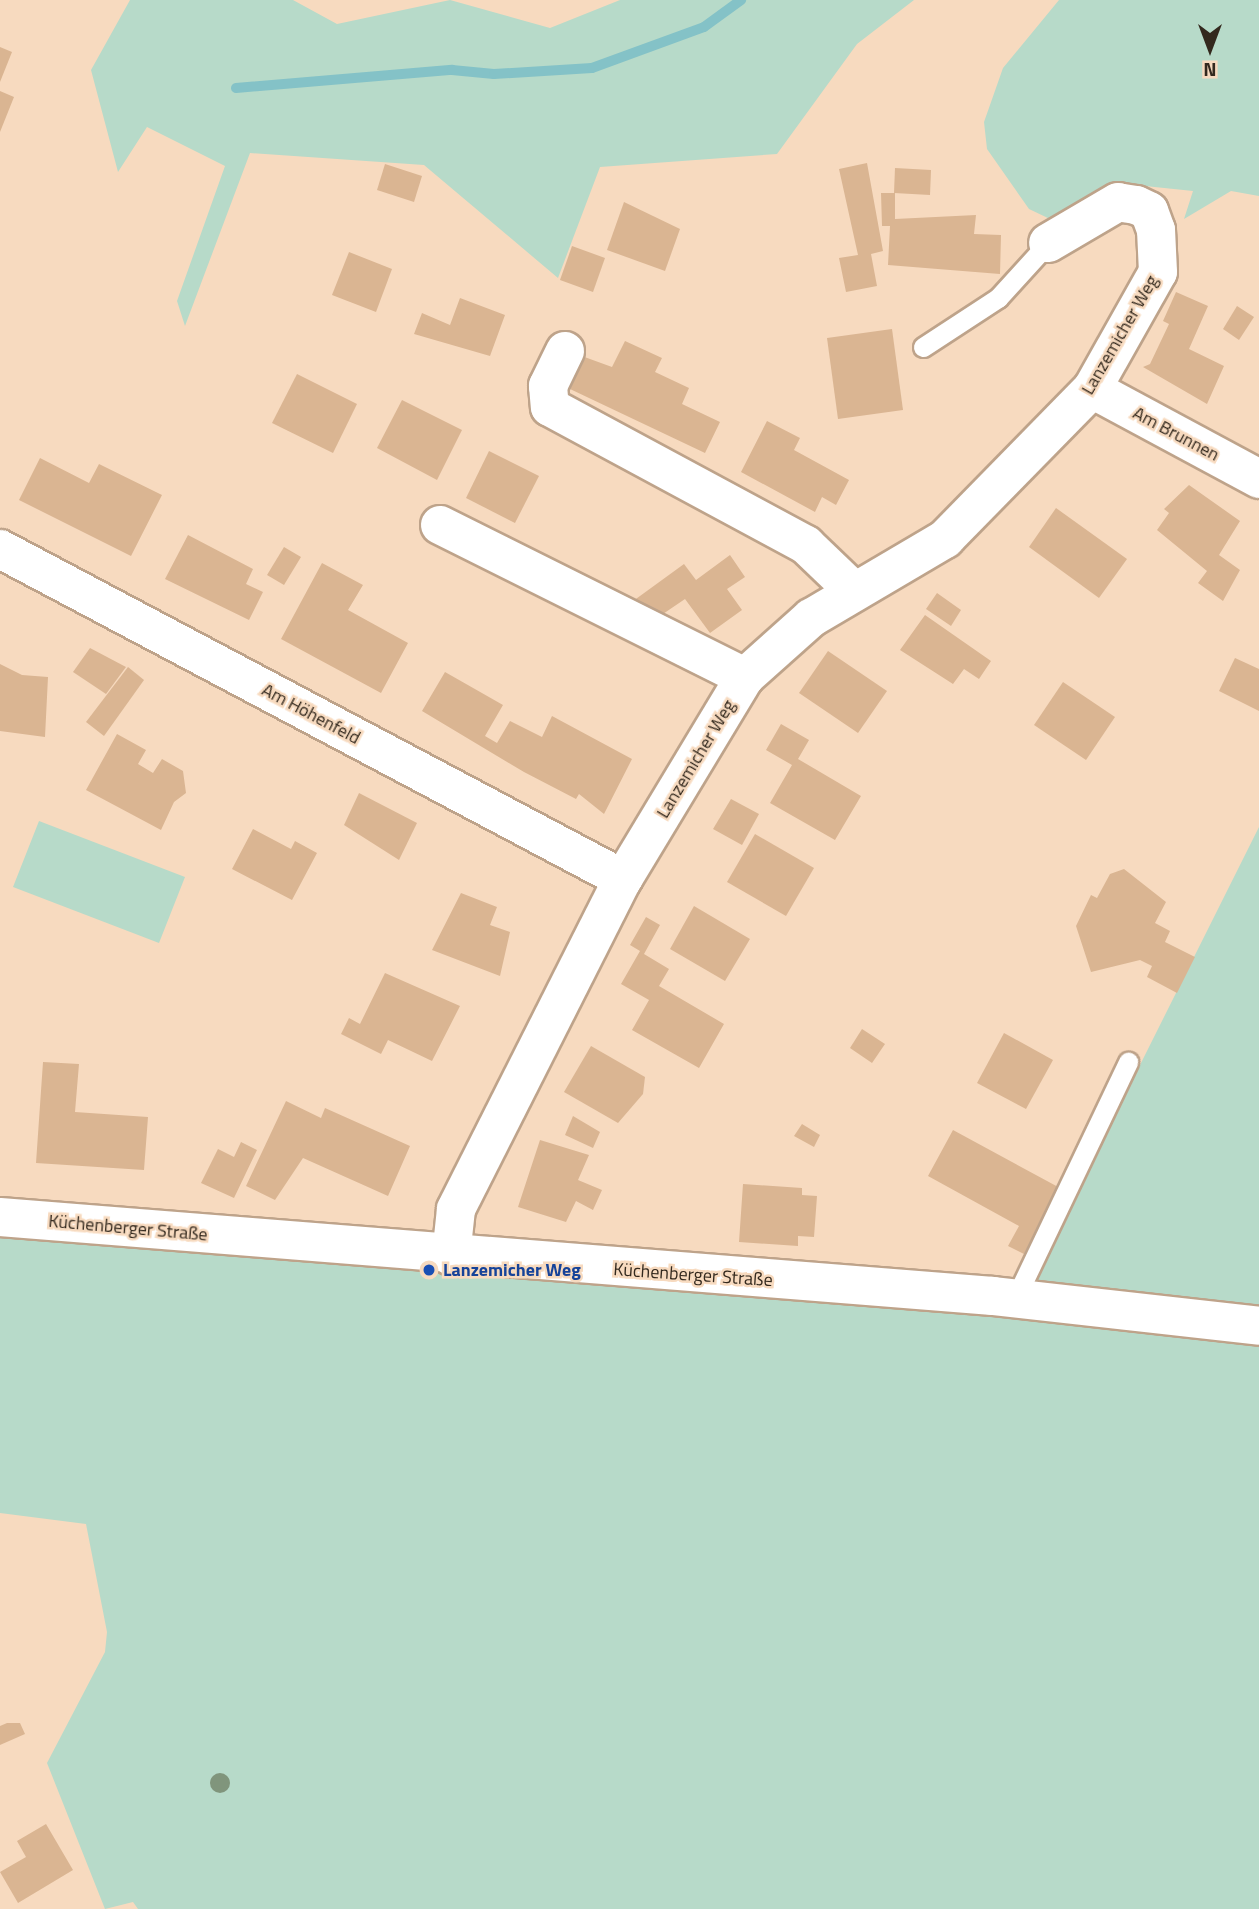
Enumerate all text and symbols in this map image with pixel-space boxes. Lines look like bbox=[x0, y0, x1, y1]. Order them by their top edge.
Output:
north arrow bbox=[1175, 14, 1245, 84]
text: N bbox=[1203, 56, 1217, 85]
street label: Lanzemicher Weg bbox=[1077, 271, 1163, 399]
street label: Am Brunnen bbox=[1129, 402, 1223, 466]
street label: Am Höhenfeld bbox=[258, 679, 364, 749]
street label: Lanzemicher Weg bbox=[652, 696, 740, 822]
street label: Küchenberger Straße bbox=[48, 1210, 208, 1246]
place label: Lanzemicher Weg bbox=[443, 1259, 581, 1281]
street label: Küchenberger Straße bbox=[613, 1259, 773, 1291]
marker: Lanzemicher Weg bbox=[421, 1262, 437, 1278]

